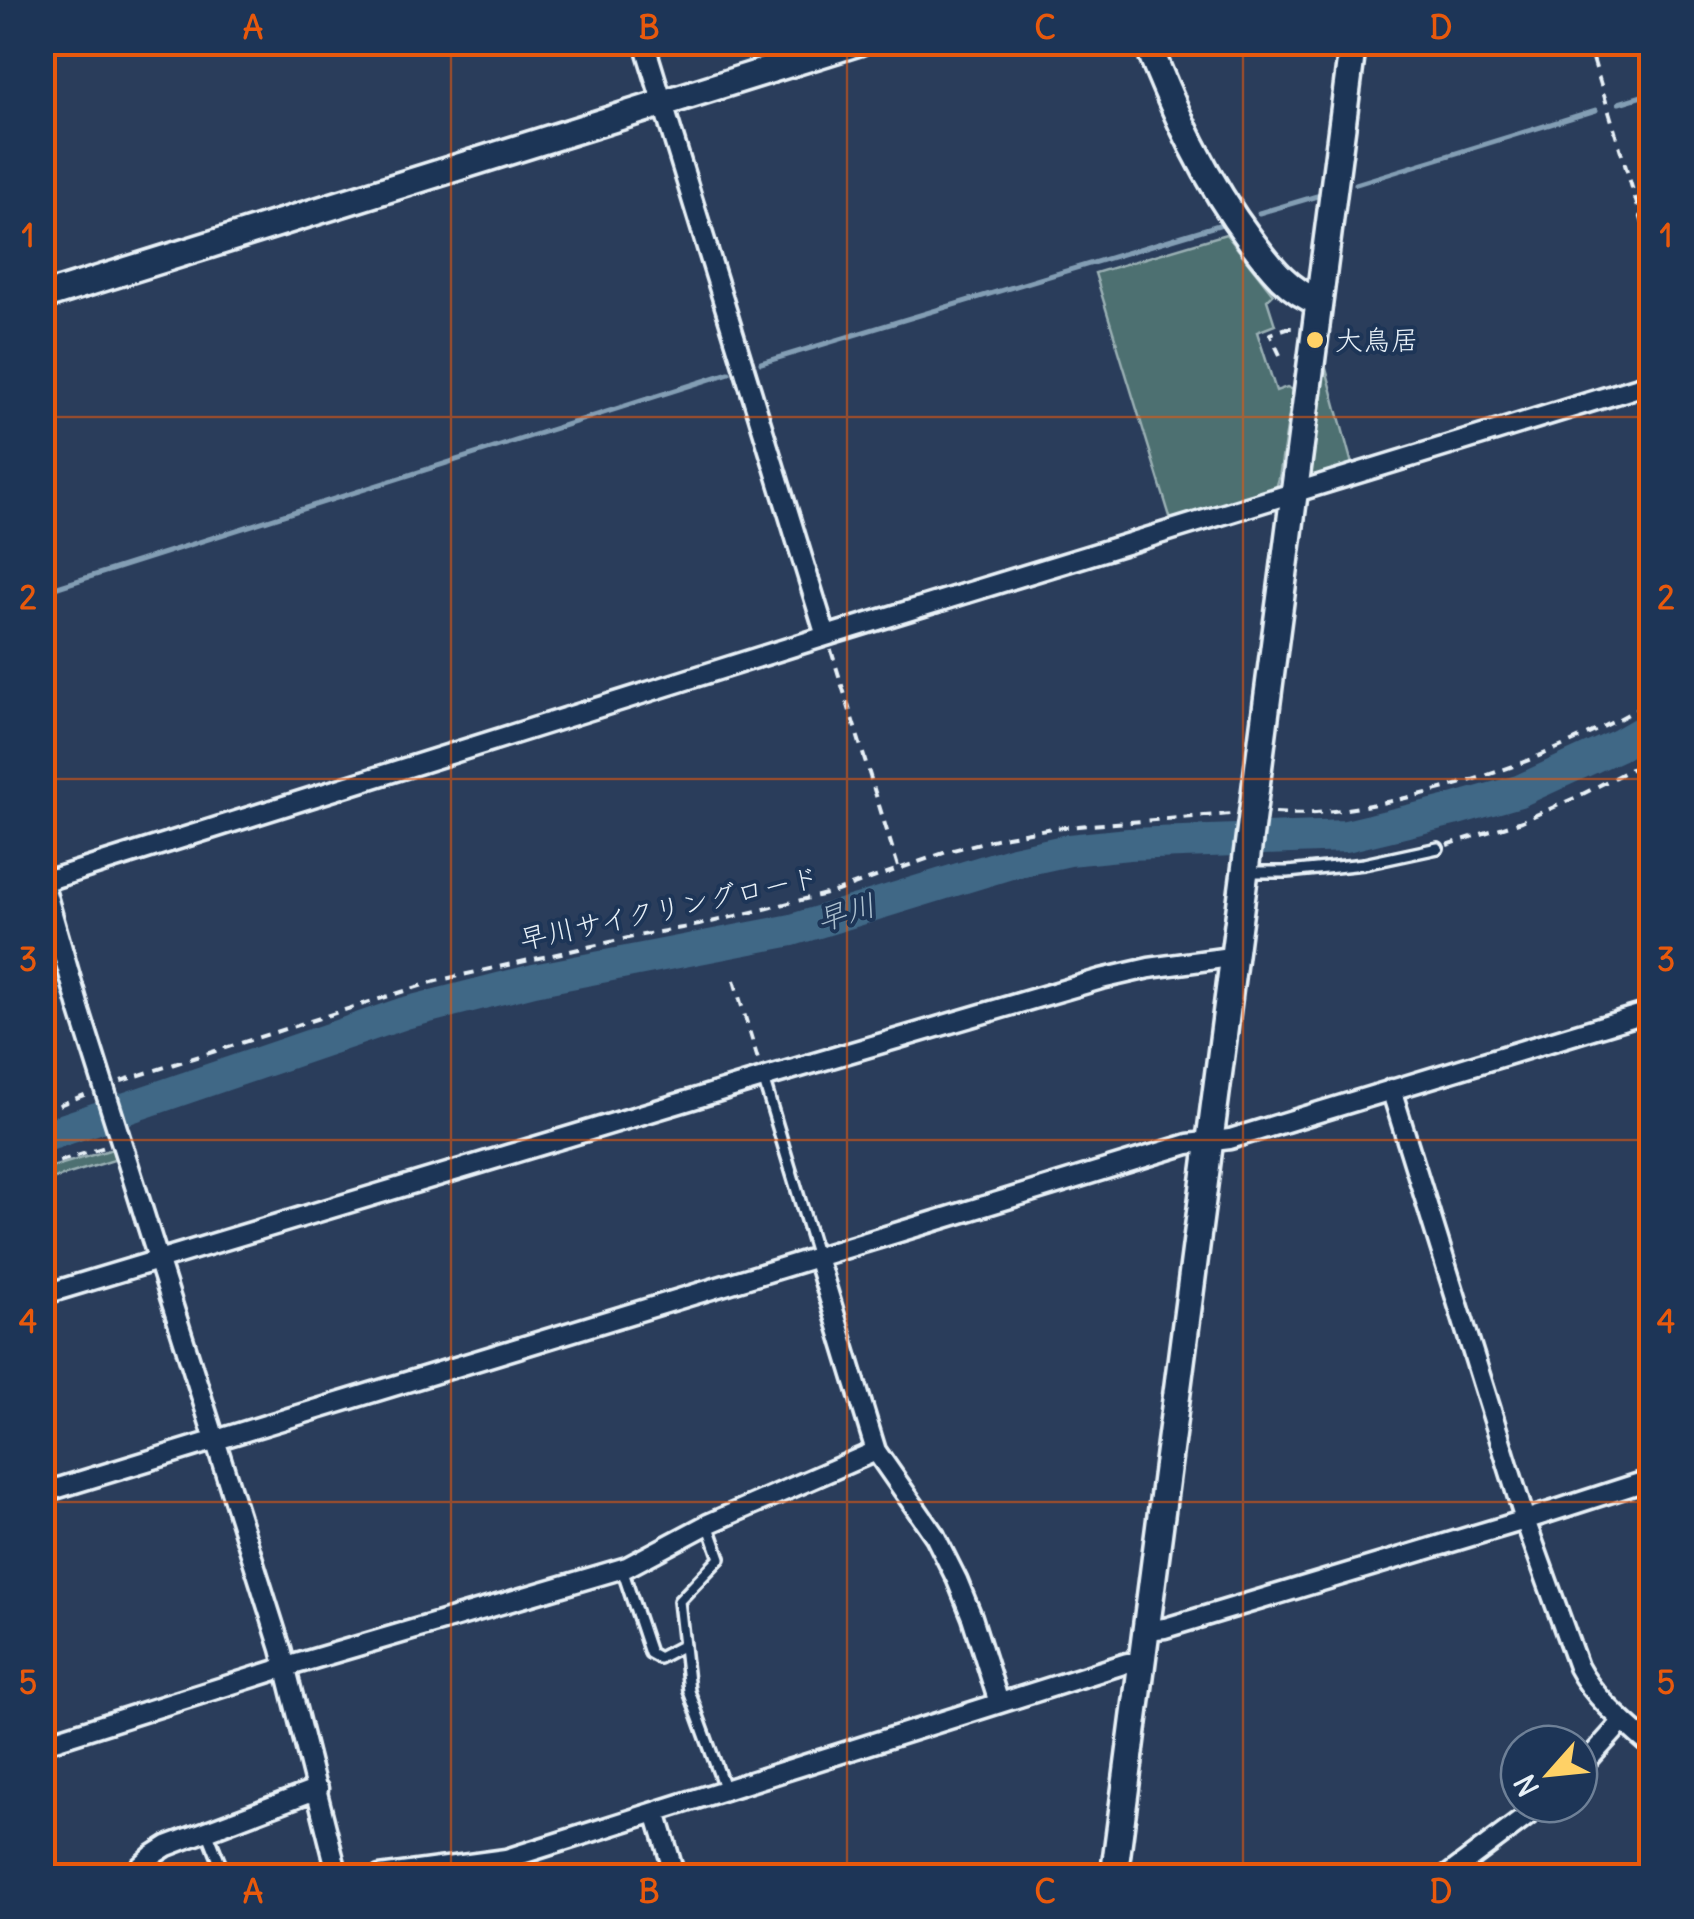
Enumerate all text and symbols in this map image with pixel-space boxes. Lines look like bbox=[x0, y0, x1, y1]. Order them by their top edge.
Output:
text: A bbox=[243, 7, 263, 48]
text: B bbox=[639, 7, 659, 48]
text: C bbox=[1034, 7, 1056, 48]
text: D bbox=[1430, 7, 1452, 48]
text: 1 bbox=[22, 215, 34, 256]
text: 1 bbox=[1660, 215, 1672, 256]
place label: 大鳥居 bbox=[1335, 322, 1419, 358]
marker: 大鳥居 bbox=[1304, 329, 1326, 351]
text: 2 bbox=[19, 577, 37, 618]
text: 2 bbox=[1657, 577, 1675, 618]
street label: 早川サイクリングロード bbox=[516, 859, 822, 957]
water label: 早川 bbox=[811, 885, 880, 939]
text: 3 bbox=[19, 939, 37, 980]
text: 3 bbox=[1657, 939, 1675, 980]
text: 4 bbox=[19, 1301, 37, 1342]
text: 4 bbox=[1657, 1301, 1675, 1342]
text: 5 bbox=[19, 1662, 37, 1703]
text: 5 bbox=[1657, 1662, 1675, 1703]
north arrow bbox=[1499, 1724, 1599, 1824]
text: N bbox=[1506, 1769, 1547, 1802]
text: A bbox=[243, 1871, 263, 1912]
text: B bbox=[639, 1871, 659, 1912]
text: C bbox=[1034, 1871, 1056, 1912]
text: D bbox=[1430, 1871, 1452, 1912]

